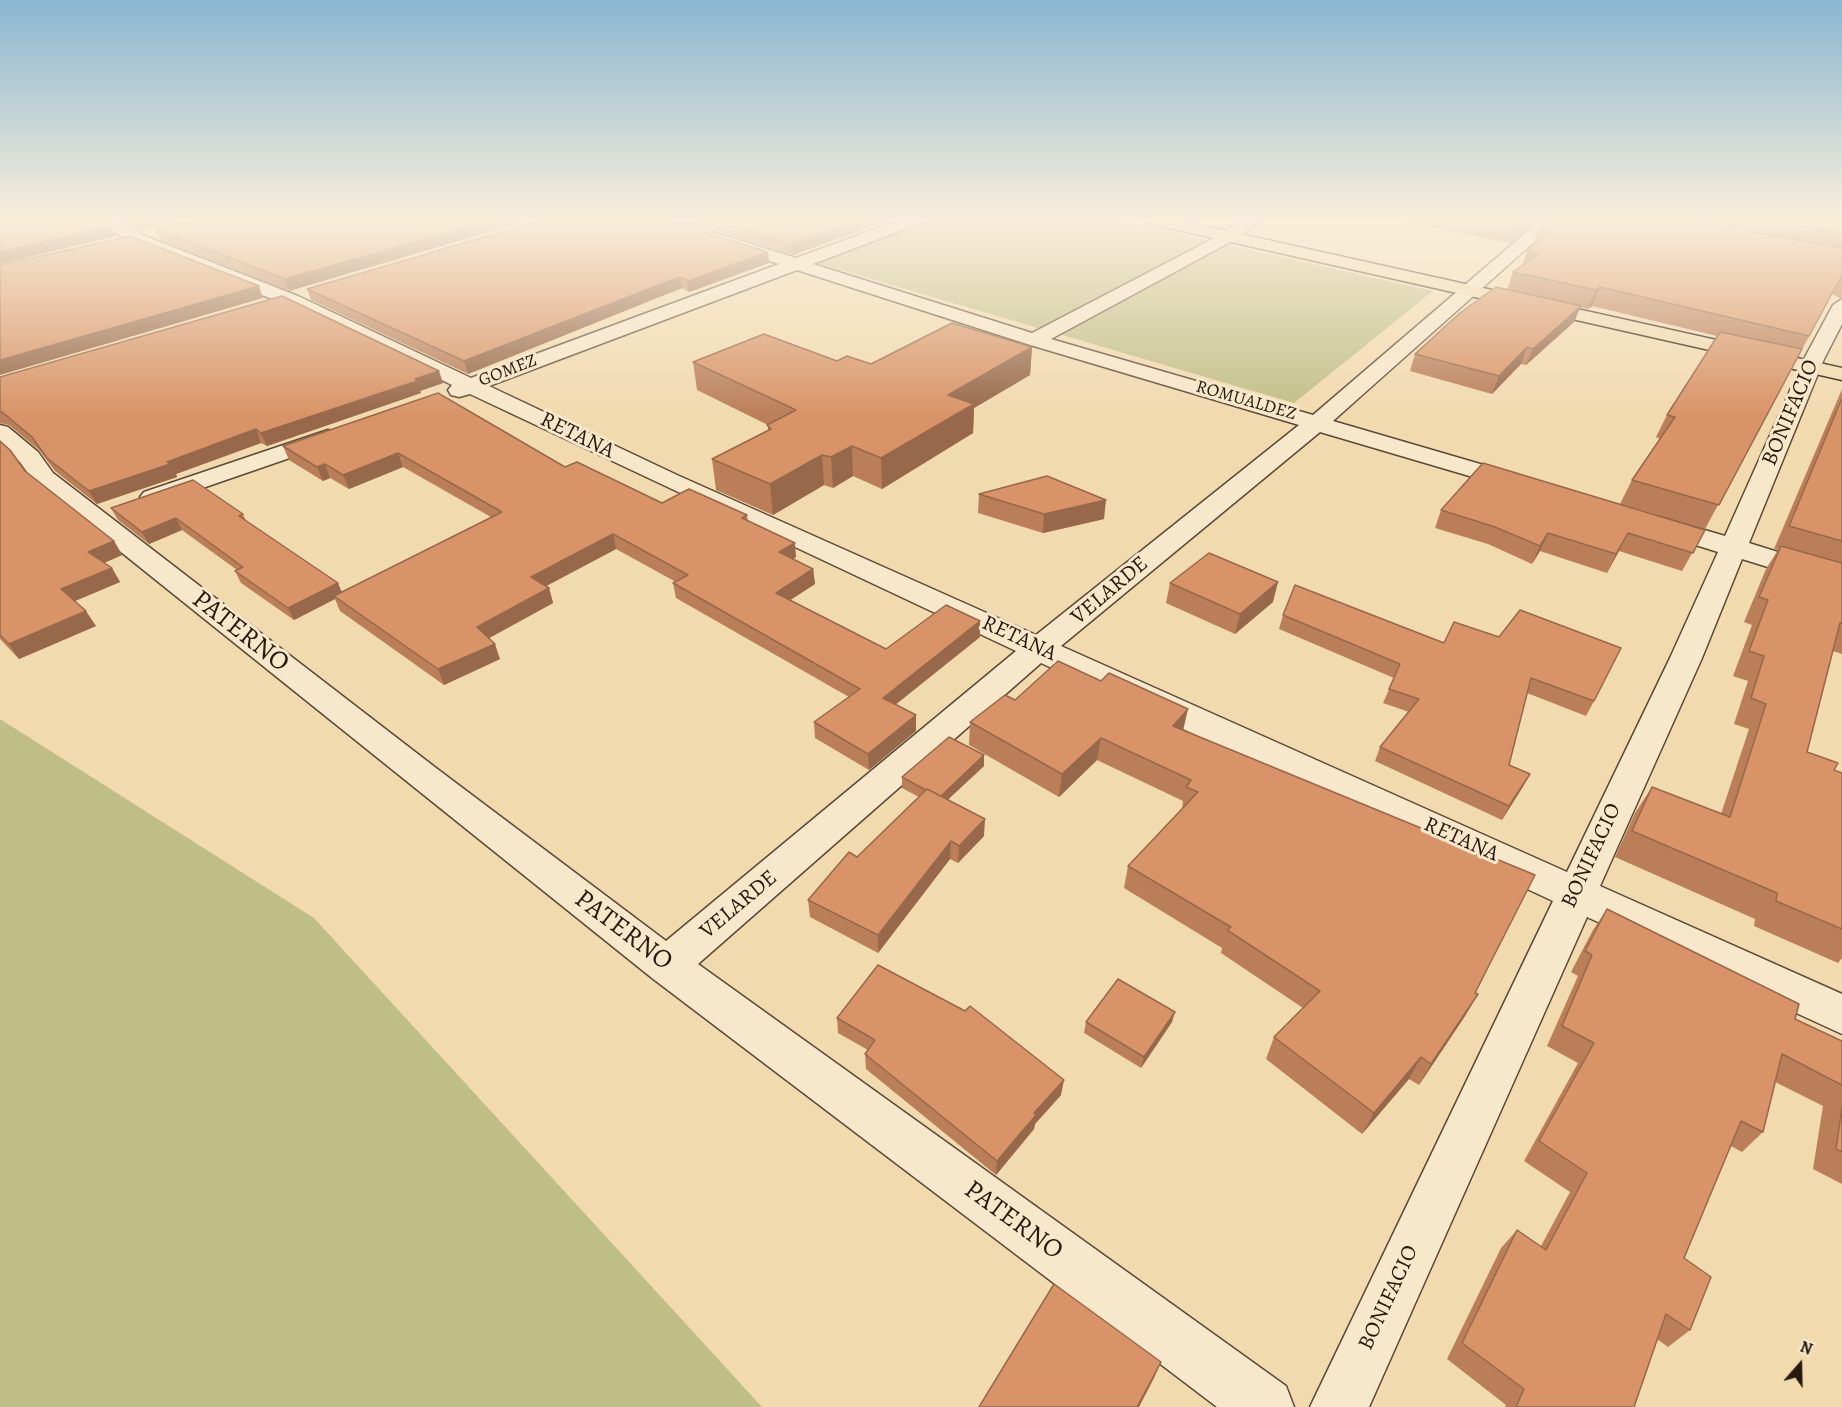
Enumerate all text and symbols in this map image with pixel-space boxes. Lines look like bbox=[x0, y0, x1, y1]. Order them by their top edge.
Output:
street label: GOMEZ bbox=[476, 350, 540, 392]
street label: BONIFACIO bbox=[1757, 356, 1825, 470]
street label: ROMUALDEZ bbox=[1193, 376, 1299, 426]
street label: RETANA bbox=[536, 407, 618, 465]
street label: VELARDE bbox=[1066, 551, 1154, 631]
street label: PATERNO bbox=[185, 584, 295, 680]
street label: RETANA bbox=[978, 610, 1060, 668]
street label: BONIFACIO bbox=[1556, 799, 1628, 913]
street label: RETANA bbox=[1419, 812, 1503, 868]
street label: VELARDE bbox=[695, 865, 783, 945]
street label: PATERNO bbox=[567, 884, 679, 978]
street label: PATERNO bbox=[957, 1174, 1069, 1268]
street label: BONIFACIO bbox=[1353, 1241, 1425, 1355]
north arrow bbox=[1770, 1335, 1830, 1395]
text: N bbox=[1797, 1336, 1815, 1360]

